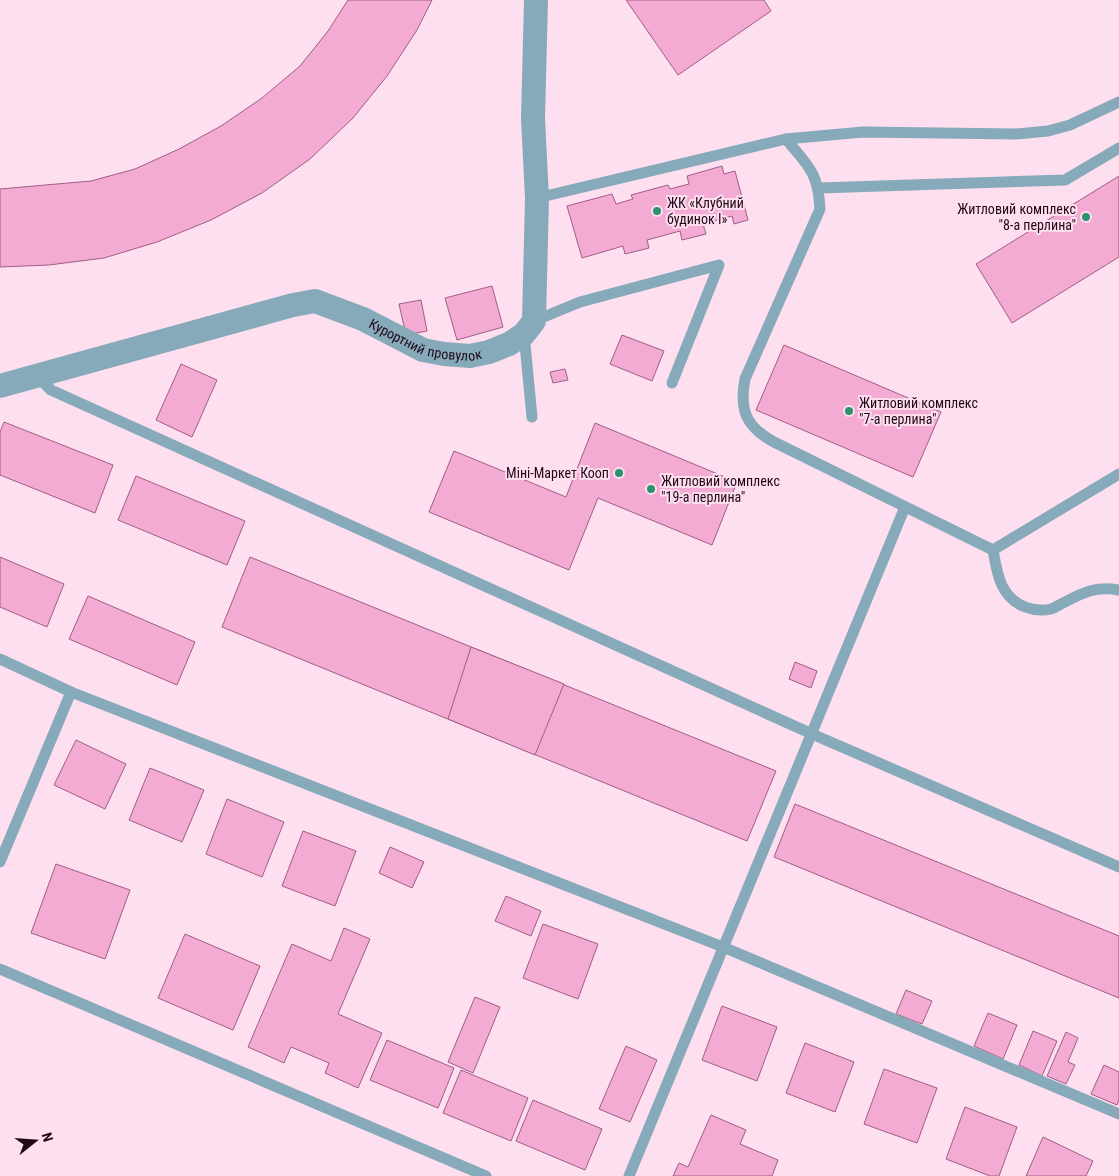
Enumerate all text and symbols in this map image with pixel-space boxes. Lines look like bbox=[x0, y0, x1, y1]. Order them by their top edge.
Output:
place label: ЖК «Клубний будинок I» bbox=[667, 195, 744, 227]
place label: Житловий комплекс "8-а перлина" bbox=[957, 201, 1076, 233]
marker: ЖК «Клубний будинок I» bbox=[651, 205, 663, 217]
marker: Житловий комплекс "8-а перлина" bbox=[1080, 211, 1092, 223]
street label: Курортний провулок bbox=[366, 316, 483, 364]
place label: Житловий комплекс "7-а перлина" bbox=[859, 395, 978, 427]
marker: Житловий комплекс "7-а перлина" bbox=[843, 405, 855, 417]
place label: Міні-Маркет Кооп bbox=[506, 465, 609, 481]
marker: Міні-Маркет Кооп bbox=[613, 467, 625, 479]
place label: Житловий комплекс "19-а перлина" bbox=[661, 473, 780, 505]
marker: Житловий комплекс "19-а перлина" bbox=[645, 483, 657, 495]
north arrow bbox=[10, 1116, 60, 1166]
text: N bbox=[39, 1131, 56, 1144]

